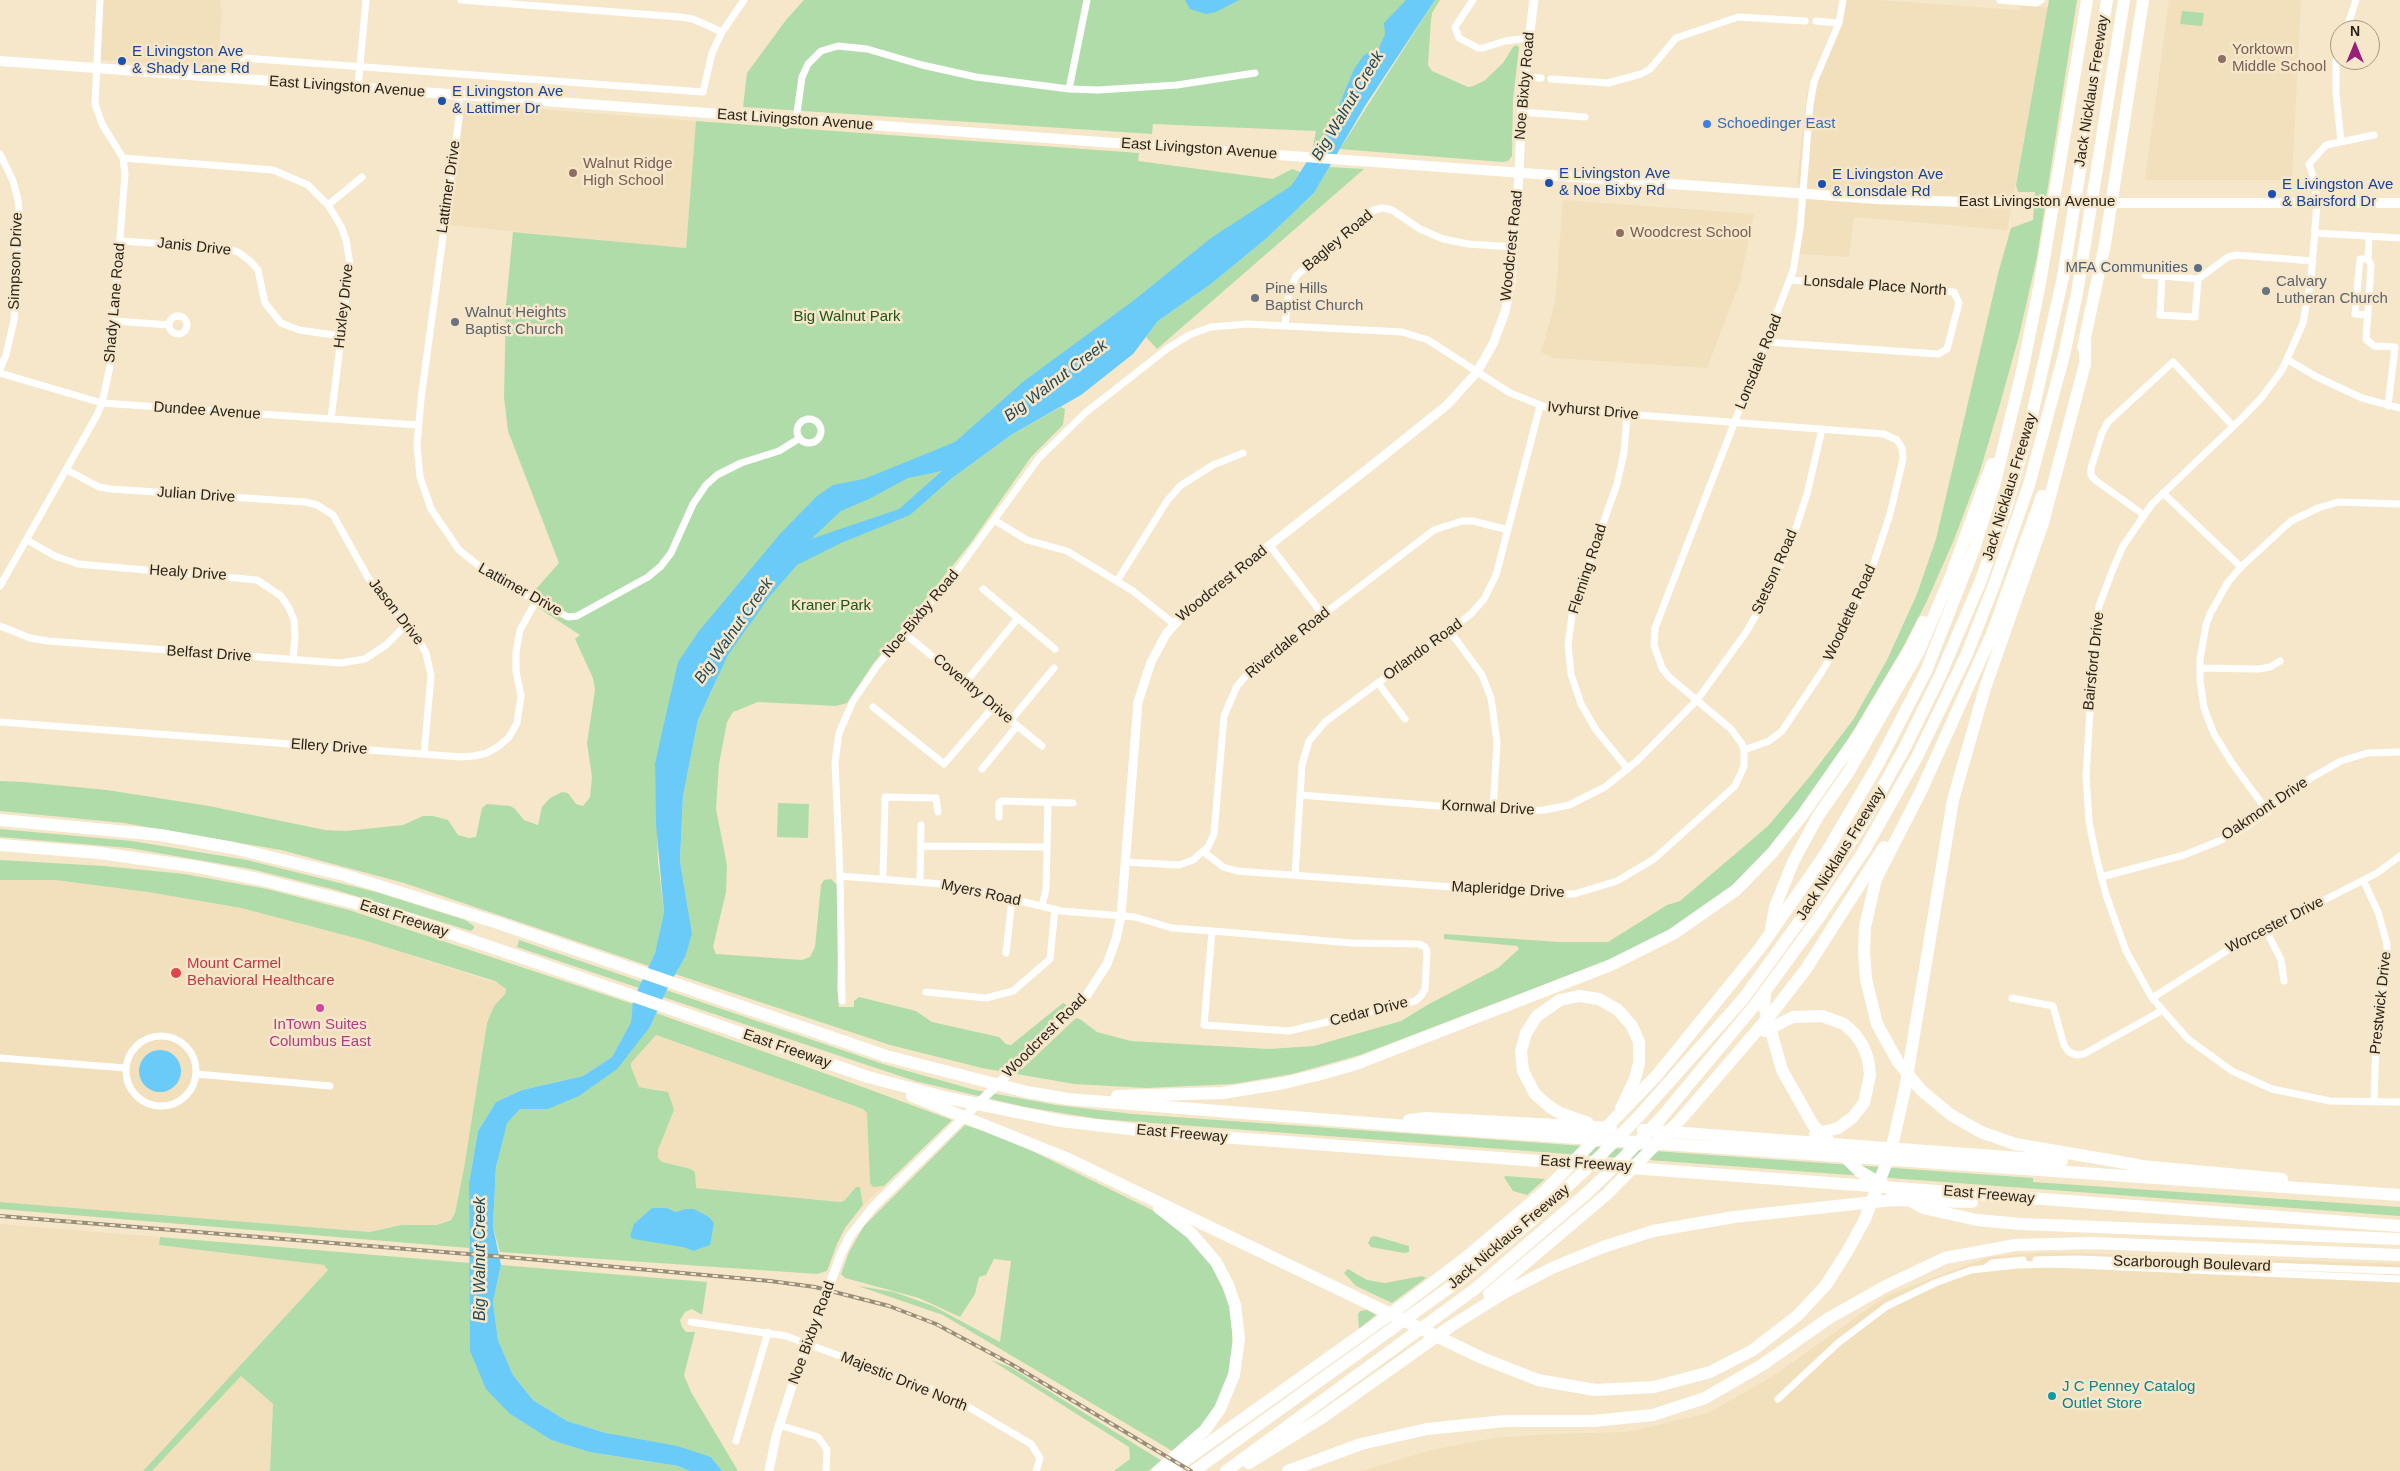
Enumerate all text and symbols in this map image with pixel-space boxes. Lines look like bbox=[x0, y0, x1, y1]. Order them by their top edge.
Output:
street label: Jack Nicklaus Freeway bbox=[2071, 14, 2113, 168]
north arrow bbox=[2330, 20, 2380, 70]
text: N bbox=[2350, 23, 2360, 39]
street label: Noe Bixby Road bbox=[1511, 31, 1539, 141]
place label: Yorktown Middle School bbox=[2232, 41, 2326, 76]
place label: E Livingston Ave & Shady Lane Rd bbox=[132, 43, 250, 78]
water label: Big Walnut Creek bbox=[1308, 48, 1388, 164]
marker: Yorktown Middle School bbox=[2216, 53, 2228, 65]
marker: E Livingston Ave & Shady Lane Rd bbox=[116, 55, 128, 67]
street label: East Livingston Avenue bbox=[268, 73, 426, 101]
place label: E Livingston Ave & Lattimer Dr bbox=[452, 83, 563, 118]
marker: E Livingston Ave & Lattimer Dr bbox=[436, 95, 448, 107]
street label: East Livingston Avenue bbox=[716, 106, 874, 134]
place label: Schoedinger East bbox=[1717, 115, 1835, 133]
marker: Schoedinger East bbox=[1701, 118, 1713, 130]
street label: East Livingston Avenue bbox=[1120, 135, 1278, 163]
street label: Lattimer Drive bbox=[434, 140, 464, 234]
place label: Walnut Ridge High School bbox=[583, 155, 672, 190]
place label: E Livingston Ave & Noe Bixby Rd bbox=[1559, 165, 1670, 200]
place label: E Livingston Ave & Lonsdale Rd bbox=[1832, 166, 1943, 201]
marker: Walnut Ridge High School bbox=[567, 167, 579, 179]
place label: E Livingston Ave & Bairsford Dr bbox=[2282, 176, 2393, 211]
marker: E Livingston Ave & Noe Bixby Rd bbox=[1543, 177, 1555, 189]
marker: E Livingston Ave & Lonsdale Rd bbox=[1816, 178, 1828, 190]
marker: E Livingston Ave & Bairsford Dr bbox=[2266, 188, 2278, 200]
street label: Woodcrest Road bbox=[1497, 190, 1527, 302]
street label: East Livingston Avenue bbox=[1959, 193, 2115, 211]
street label: Bagley Road bbox=[1299, 207, 1377, 275]
street label: Simpson Drive bbox=[5, 212, 27, 310]
place label: Woodcrest School bbox=[1630, 224, 1751, 242]
marker: Woodcrest School bbox=[1614, 227, 1626, 239]
street label: Janis Drive bbox=[156, 234, 232, 260]
street label: Shady Lane Road bbox=[101, 242, 129, 364]
place label: MFA Communities bbox=[2065, 259, 2188, 277]
marker: MFA Communities bbox=[2192, 262, 2204, 274]
street label: Huxley Drive bbox=[331, 263, 357, 349]
street label: Lonsdale Place North bbox=[1803, 272, 1947, 300]
place label: Calvary Lutheran Church bbox=[2276, 273, 2388, 308]
place label: Pine Hills Baptist Church bbox=[1265, 280, 1363, 315]
marker: Calvary Lutheran Church bbox=[2260, 285, 2272, 297]
marker: Pine Hills Baptist Church bbox=[1249, 292, 1261, 304]
place label: Walnut Heights Baptist Church bbox=[465, 304, 566, 339]
park label: Big Walnut Park bbox=[794, 308, 900, 326]
street label: Lonsdale Road bbox=[1732, 312, 1786, 412]
marker: Walnut Heights Baptist Church bbox=[449, 316, 461, 328]
water label: Big Walnut Creek bbox=[1001, 336, 1111, 426]
street label: Dundee Avenue bbox=[153, 398, 261, 424]
street label: Ivyhurst Drive bbox=[1547, 398, 1639, 424]
street label: Jack Nicklaus Freeway bbox=[1979, 411, 2041, 563]
street label: Julian Drive bbox=[156, 483, 236, 507]
street label: Fleming Road bbox=[1565, 522, 1611, 616]
street label: Stetson Road bbox=[1748, 527, 1802, 617]
street label: Woodcrest Road bbox=[1173, 542, 1271, 626]
street label: Lattimer Drive bbox=[475, 559, 565, 621]
street label: Healy Drive bbox=[149, 561, 227, 585]
street label: Woodette Road bbox=[1820, 562, 1880, 664]
street label: Noe-Bixby Road bbox=[879, 566, 963, 662]
street label: Jason Drive bbox=[365, 575, 427, 649]
water label: Big Walnut Creek bbox=[691, 575, 777, 687]
park label: Kraner Park bbox=[791, 597, 871, 615]
street label: Riverdale Road bbox=[1242, 603, 1334, 683]
street label: Bairsford Drive bbox=[2080, 611, 2108, 711]
street label: Orlando Road bbox=[1380, 615, 1466, 685]
street label: Belfast Drive bbox=[166, 642, 252, 666]
street label: Coventry Drive bbox=[929, 650, 1017, 728]
street label: Ellery Drive bbox=[290, 735, 368, 759]
street label: Oakmont Drive bbox=[2219, 774, 2311, 844]
street label: Jack Nicklaus Freeway bbox=[1793, 784, 1889, 924]
street label: Kornwal Drive bbox=[1441, 797, 1535, 819]
street label: Myers Road bbox=[940, 876, 1022, 910]
street label: Mapleridge Drive bbox=[1451, 878, 1565, 902]
street label: Worcester Drive bbox=[2223, 893, 2327, 957]
street label: East Freeway bbox=[358, 896, 450, 942]
street label: Prestwick Drive bbox=[2367, 951, 2395, 1055]
place label: Mount Carmel Behavioral Healthcare bbox=[187, 955, 335, 990]
marker: Mount Carmel Behavioral Healthcare bbox=[169, 966, 183, 980]
street label: Woodcrest Road bbox=[999, 990, 1091, 1082]
street label: Cedar Drive bbox=[1328, 994, 1410, 1030]
marker: InTown Suites Columbus East bbox=[314, 1002, 326, 1014]
place label: InTown Suites Columbus East bbox=[269, 1016, 371, 1051]
street label: East Freeway bbox=[741, 1026, 833, 1072]
street label: East Freeway bbox=[1136, 1121, 1228, 1147]
street label: East Freeway bbox=[1540, 1152, 1632, 1176]
street label: Jack Nicklaus Freeway bbox=[1444, 1181, 1574, 1293]
street label: East Freeway bbox=[1943, 1182, 2035, 1208]
water label: Big Walnut Creek bbox=[471, 1197, 491, 1321]
street label: Scarborough Boulevard bbox=[2113, 1252, 2271, 1276]
street label: Noe Bixby Road bbox=[785, 1279, 839, 1387]
street label: Majestic Drive North bbox=[838, 1348, 970, 1416]
place label: J C Penney Catalog Outlet Store bbox=[2062, 1378, 2195, 1413]
marker: J C Penney Catalog Outlet Store bbox=[2046, 1390, 2058, 1402]

